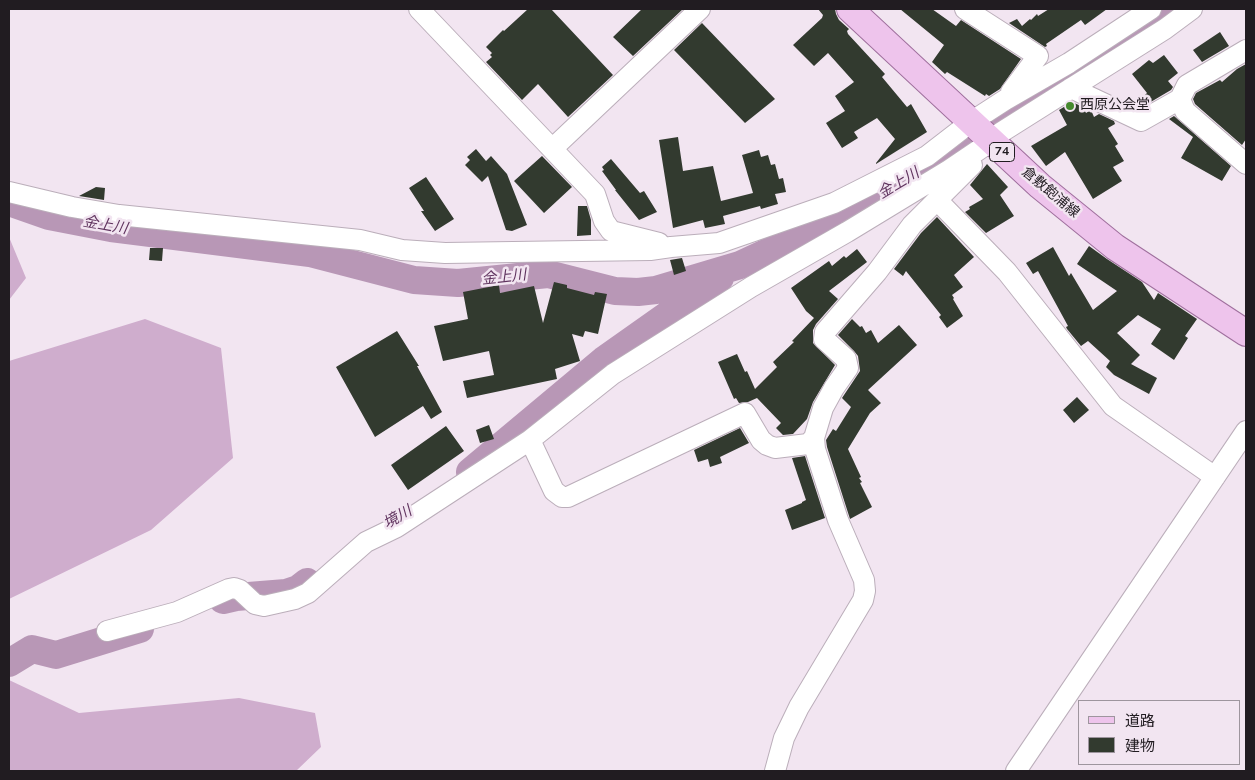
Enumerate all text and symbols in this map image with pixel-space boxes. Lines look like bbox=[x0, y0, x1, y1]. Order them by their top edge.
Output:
place label: 西原公会堂 bbox=[1080, 98, 1150, 114]
marker: 西原公会堂 bbox=[1064, 100, 1076, 112]
road number: 74 bbox=[990, 142, 1014, 162]
street label: 倉敷飽浦線 bbox=[1018, 164, 1082, 222]
water label: 金上川 bbox=[875, 165, 923, 203]
water label: 金上川 bbox=[81, 213, 129, 239]
water label: 金上川 bbox=[481, 267, 527, 289]
water label: 境川 bbox=[381, 503, 415, 533]
legend bbox=[1078, 700, 1240, 765]
text: 道路 bbox=[1125, 711, 1155, 731]
text: 建物 bbox=[1125, 736, 1155, 756]

